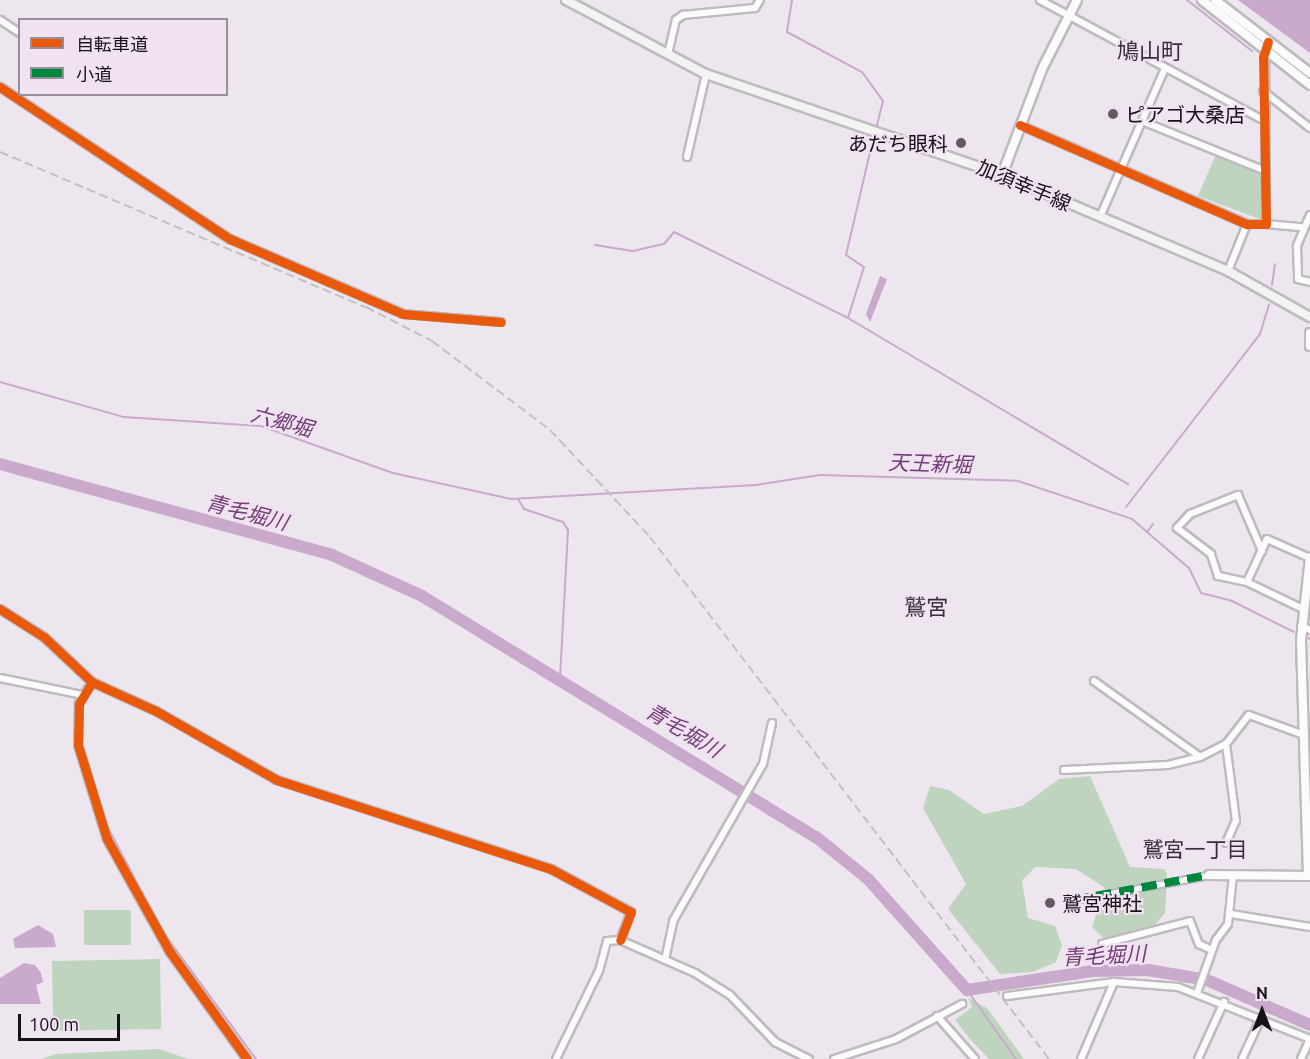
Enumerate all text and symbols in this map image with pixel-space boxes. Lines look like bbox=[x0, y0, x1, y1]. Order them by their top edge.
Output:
legend bbox=[18, 18, 228, 96]
text: 自転車道 bbox=[76, 34, 148, 54]
district label: 鳩山町 bbox=[1117, 38, 1183, 64]
text: 小道 bbox=[76, 64, 112, 84]
place label: ピアゴ大桑店 bbox=[1125, 102, 1245, 126]
marker: ピアゴ大桑店 bbox=[1106, 107, 1120, 121]
place label: あだち眼科 bbox=[848, 131, 948, 155]
marker: あだち眼科 bbox=[952, 134, 970, 152]
street label: 加須幸手線 bbox=[973, 154, 1075, 216]
water label: 六郷堀 bbox=[248, 401, 316, 441]
water label: 天王新堀 bbox=[888, 449, 972, 477]
water label: 青毛堀川 bbox=[203, 489, 291, 535]
district label: 鷲宮 bbox=[904, 594, 948, 620]
water label: 青毛堀川 bbox=[642, 698, 726, 762]
district label: 鷲宮一丁目 bbox=[1143, 836, 1247, 862]
place label: 鷲宮神社 bbox=[1062, 891, 1142, 915]
marker: 鷲宮神社 bbox=[1043, 896, 1057, 910]
water label: 青毛堀川 bbox=[1061, 940, 1147, 970]
north arrow bbox=[1232, 981, 1292, 1041]
text: N bbox=[1256, 984, 1268, 1002]
scale bar bbox=[21, 1002, 123, 1040]
text: 100 m bbox=[29, 1014, 79, 1034]

